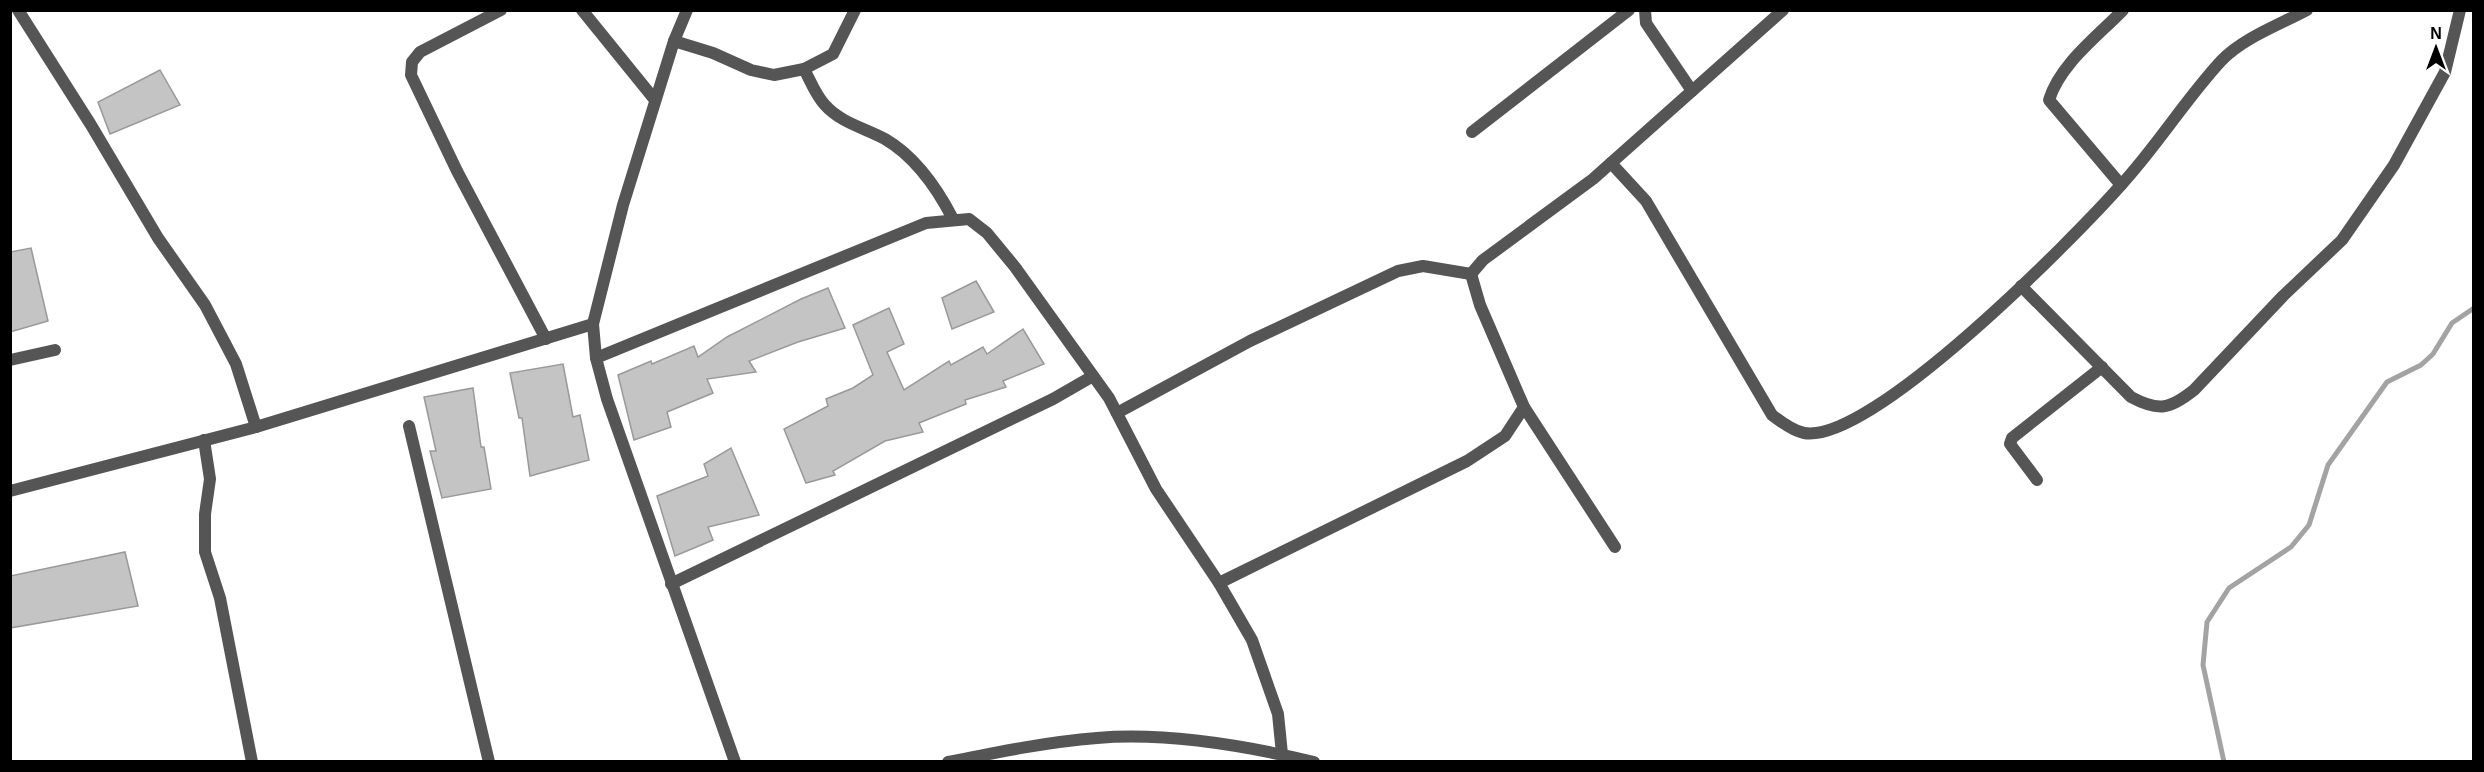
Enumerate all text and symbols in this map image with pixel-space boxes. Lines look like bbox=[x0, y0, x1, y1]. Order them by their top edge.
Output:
north arrow bbox=[2406, 18, 2466, 78]
text: N bbox=[2430, 25, 2442, 42]

